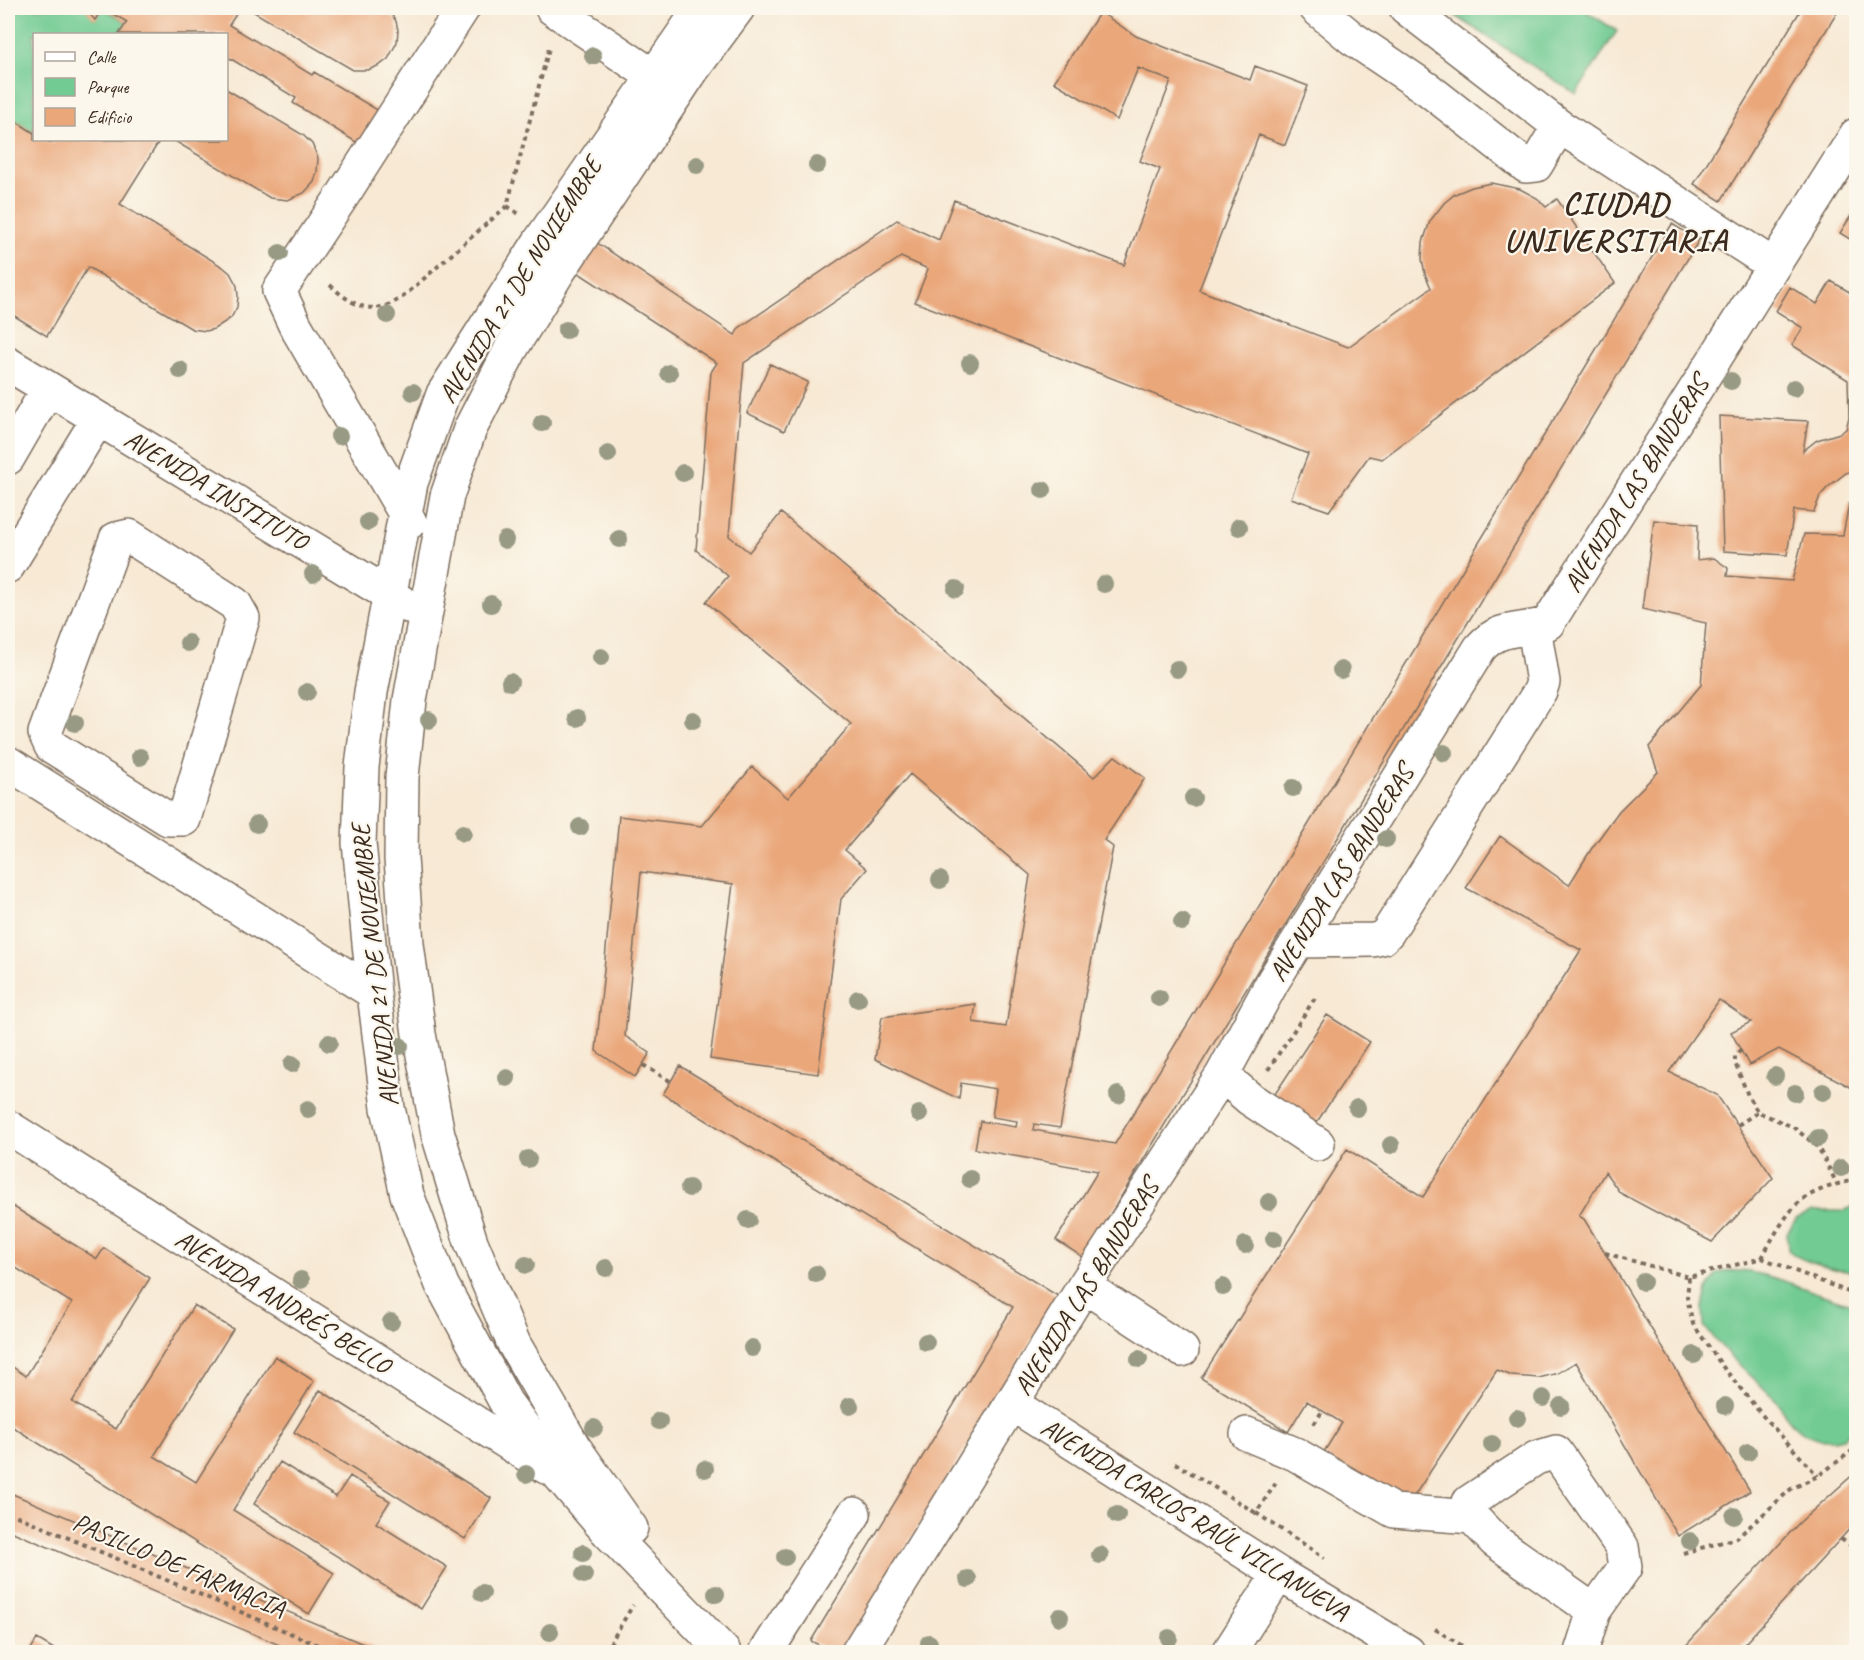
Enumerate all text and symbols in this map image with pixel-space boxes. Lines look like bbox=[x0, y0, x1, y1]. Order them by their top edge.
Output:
legend bbox=[33, 33, 228, 141]
text: Calle bbox=[87, 46, 116, 68]
text: Parque bbox=[87, 76, 129, 98]
text: Edificio bbox=[87, 106, 133, 128]
street label: AVENIDA 21 DE NOVIEMBRE bbox=[431, 148, 611, 409]
district label: CIUDAD UNIVERSITARIA bbox=[1504, 183, 1729, 261]
street label: AVENIDA LAS BANDERAS bbox=[1556, 365, 1719, 598]
street label: AVENIDA INSTITUTO bbox=[118, 422, 316, 559]
street label: AVENIDA LAS BANDERAS bbox=[1261, 754, 1424, 987]
street label: AVENIDA 21 DE NOVIEMBRE bbox=[343, 818, 406, 1108]
street label: AVENIDA LAS BANDERAS bbox=[1006, 1168, 1169, 1401]
street label: AVENIDA ANDRÉS BELLO bbox=[169, 1222, 399, 1383]
street label: AVENIDA CARLOS RAÚL VILLANUEVA bbox=[1035, 1410, 1356, 1628]
street label: PASILLO DE FARMACIA bbox=[68, 1505, 291, 1625]

